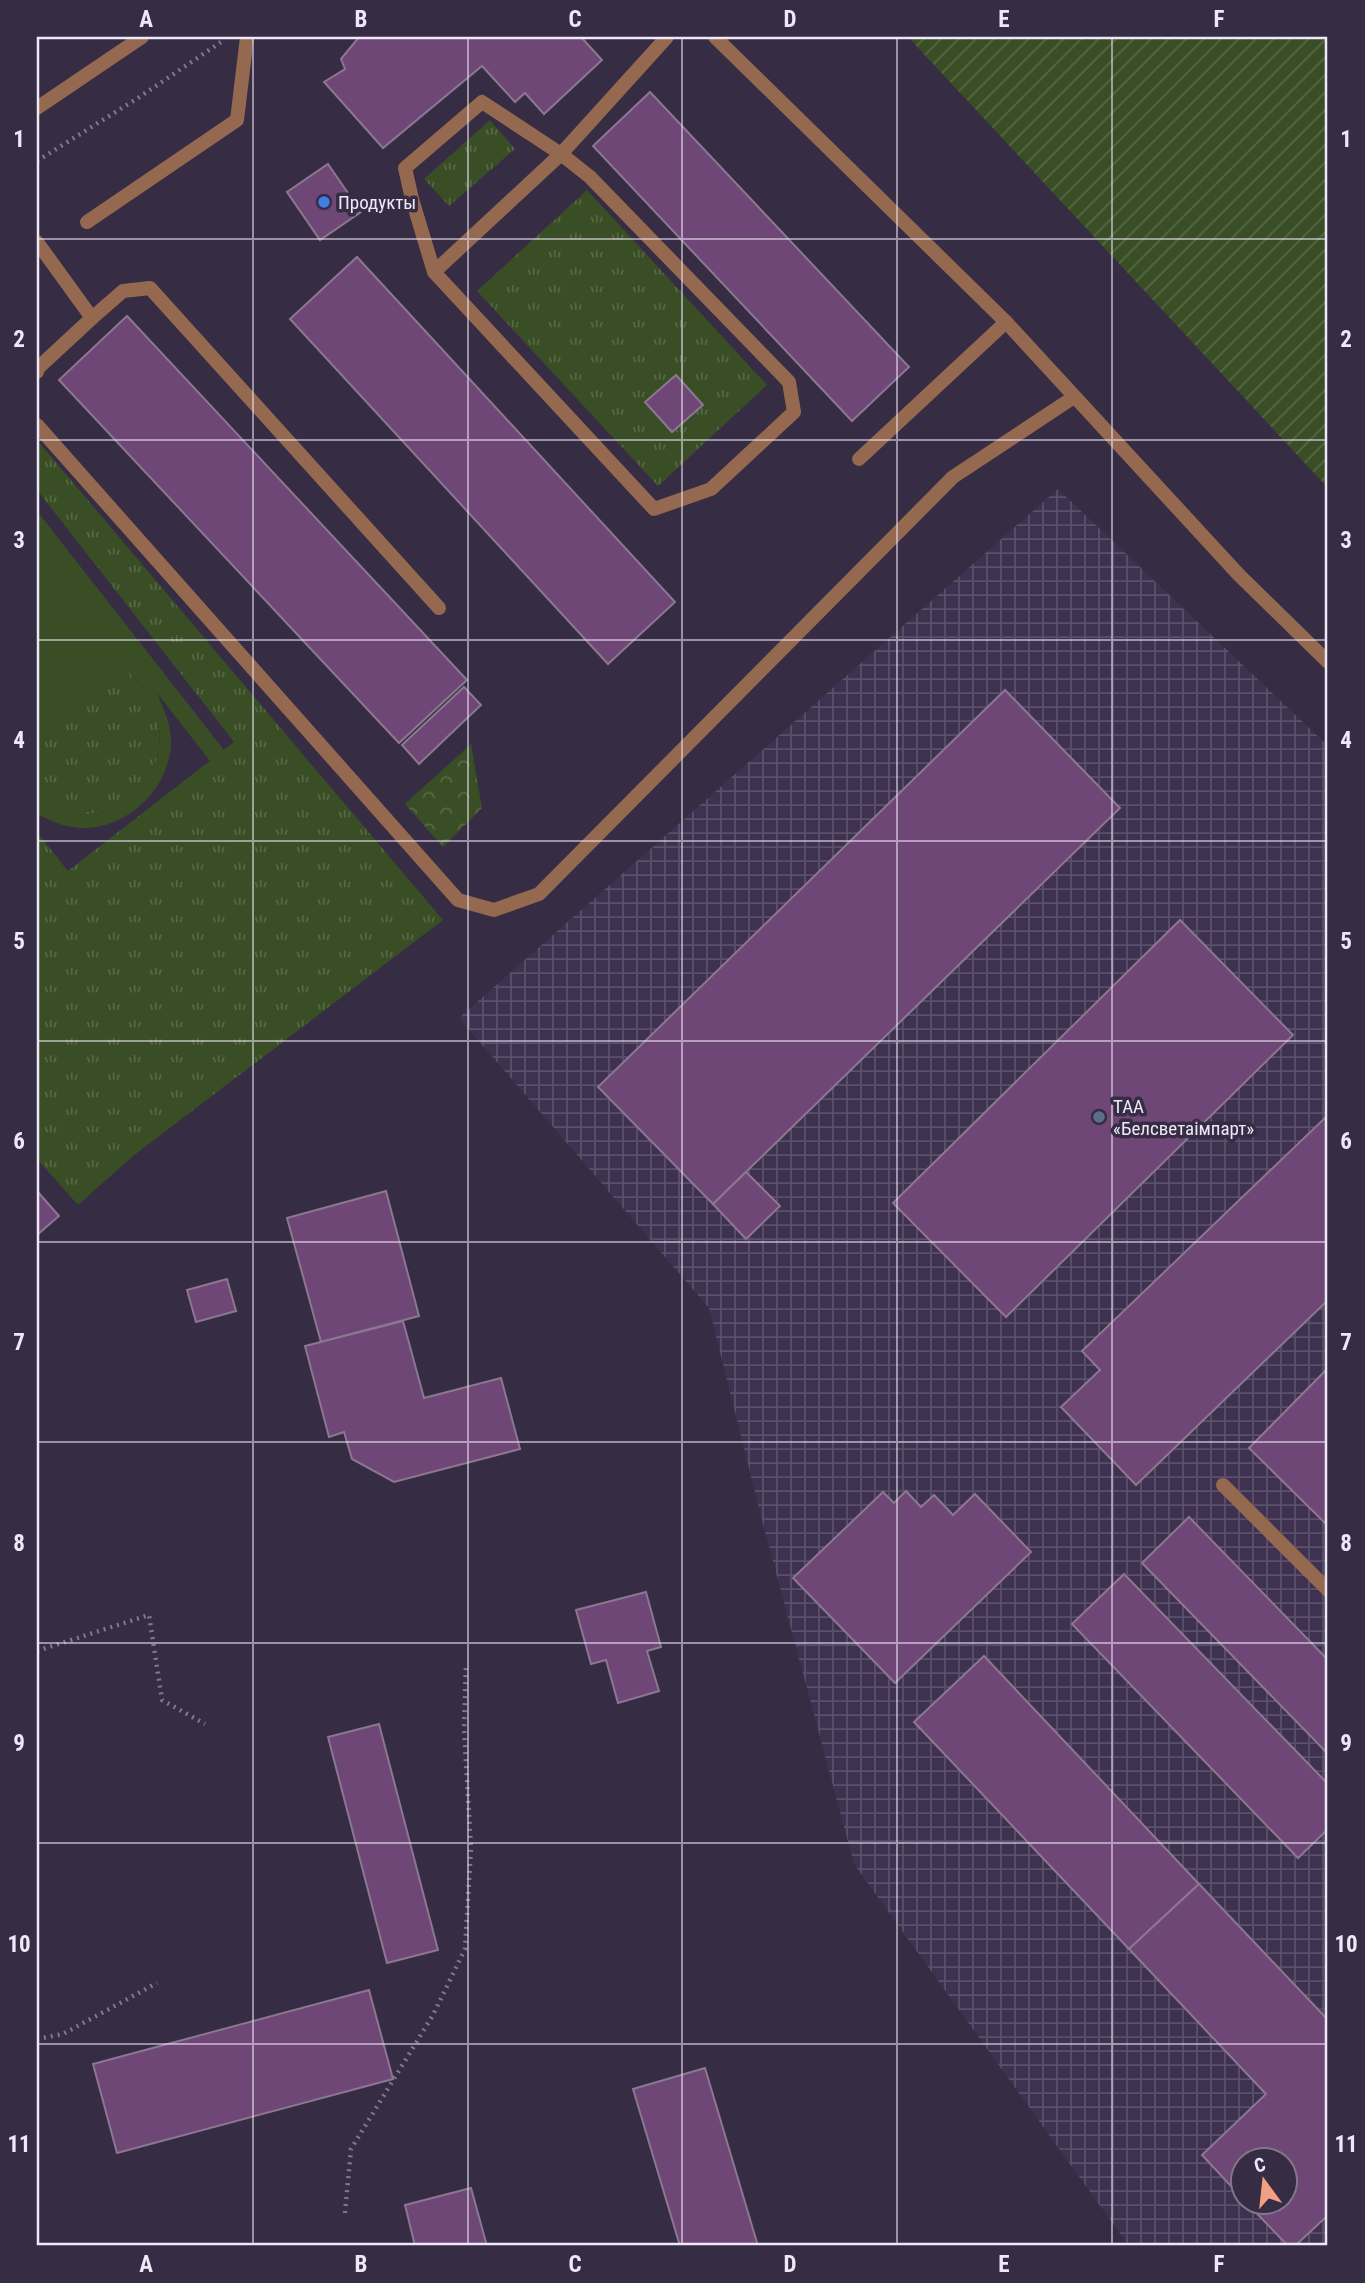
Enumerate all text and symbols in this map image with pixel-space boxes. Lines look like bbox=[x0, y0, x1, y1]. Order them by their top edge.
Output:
text: A bbox=[139, 6, 153, 33]
text: B bbox=[355, 6, 367, 33]
text: C bbox=[568, 6, 582, 33]
text: D bbox=[784, 6, 797, 33]
text: E bbox=[998, 6, 1010, 33]
text: F bbox=[1214, 6, 1225, 33]
text: 1 bbox=[13, 126, 25, 153]
text: 1 bbox=[1340, 126, 1352, 153]
place label: Продукты bbox=[338, 191, 416, 214]
marker: Продукты bbox=[316, 194, 332, 210]
text: 2 bbox=[13, 326, 25, 353]
text: 2 bbox=[1340, 326, 1352, 353]
text: 3 bbox=[13, 527, 25, 554]
text: 3 bbox=[1340, 527, 1352, 554]
text: 4 bbox=[13, 727, 25, 754]
text: 4 bbox=[1340, 727, 1352, 754]
text: 5 bbox=[13, 928, 25, 955]
text: 5 bbox=[1340, 928, 1352, 955]
place label: ТАА «Белсветаімпарт» bbox=[1113, 1095, 1254, 1140]
marker: ТАА «Белсветаімпарт» bbox=[1091, 1109, 1107, 1125]
text: 6 bbox=[13, 1128, 25, 1155]
text: 6 bbox=[1340, 1128, 1352, 1155]
text: 7 bbox=[13, 1329, 25, 1356]
text: 7 bbox=[1340, 1329, 1352, 1356]
text: 8 bbox=[13, 1530, 25, 1557]
text: 8 bbox=[1340, 1530, 1352, 1557]
text: 9 bbox=[13, 1730, 25, 1757]
text: 9 bbox=[1340, 1730, 1352, 1757]
text: 10 bbox=[7, 1931, 31, 1958]
text: 10 bbox=[1334, 1931, 1358, 1958]
text: 11 bbox=[7, 2131, 31, 2158]
text: 11 bbox=[1334, 2131, 1358, 2158]
north arrow bbox=[1228, 2146, 1298, 2216]
text: С bbox=[1252, 2153, 1268, 2178]
text: A bbox=[139, 2251, 153, 2278]
text: B bbox=[355, 2251, 367, 2278]
text: C bbox=[568, 2251, 582, 2278]
text: D bbox=[784, 2251, 797, 2278]
text: E bbox=[998, 2251, 1010, 2278]
text: F bbox=[1214, 2251, 1225, 2278]

